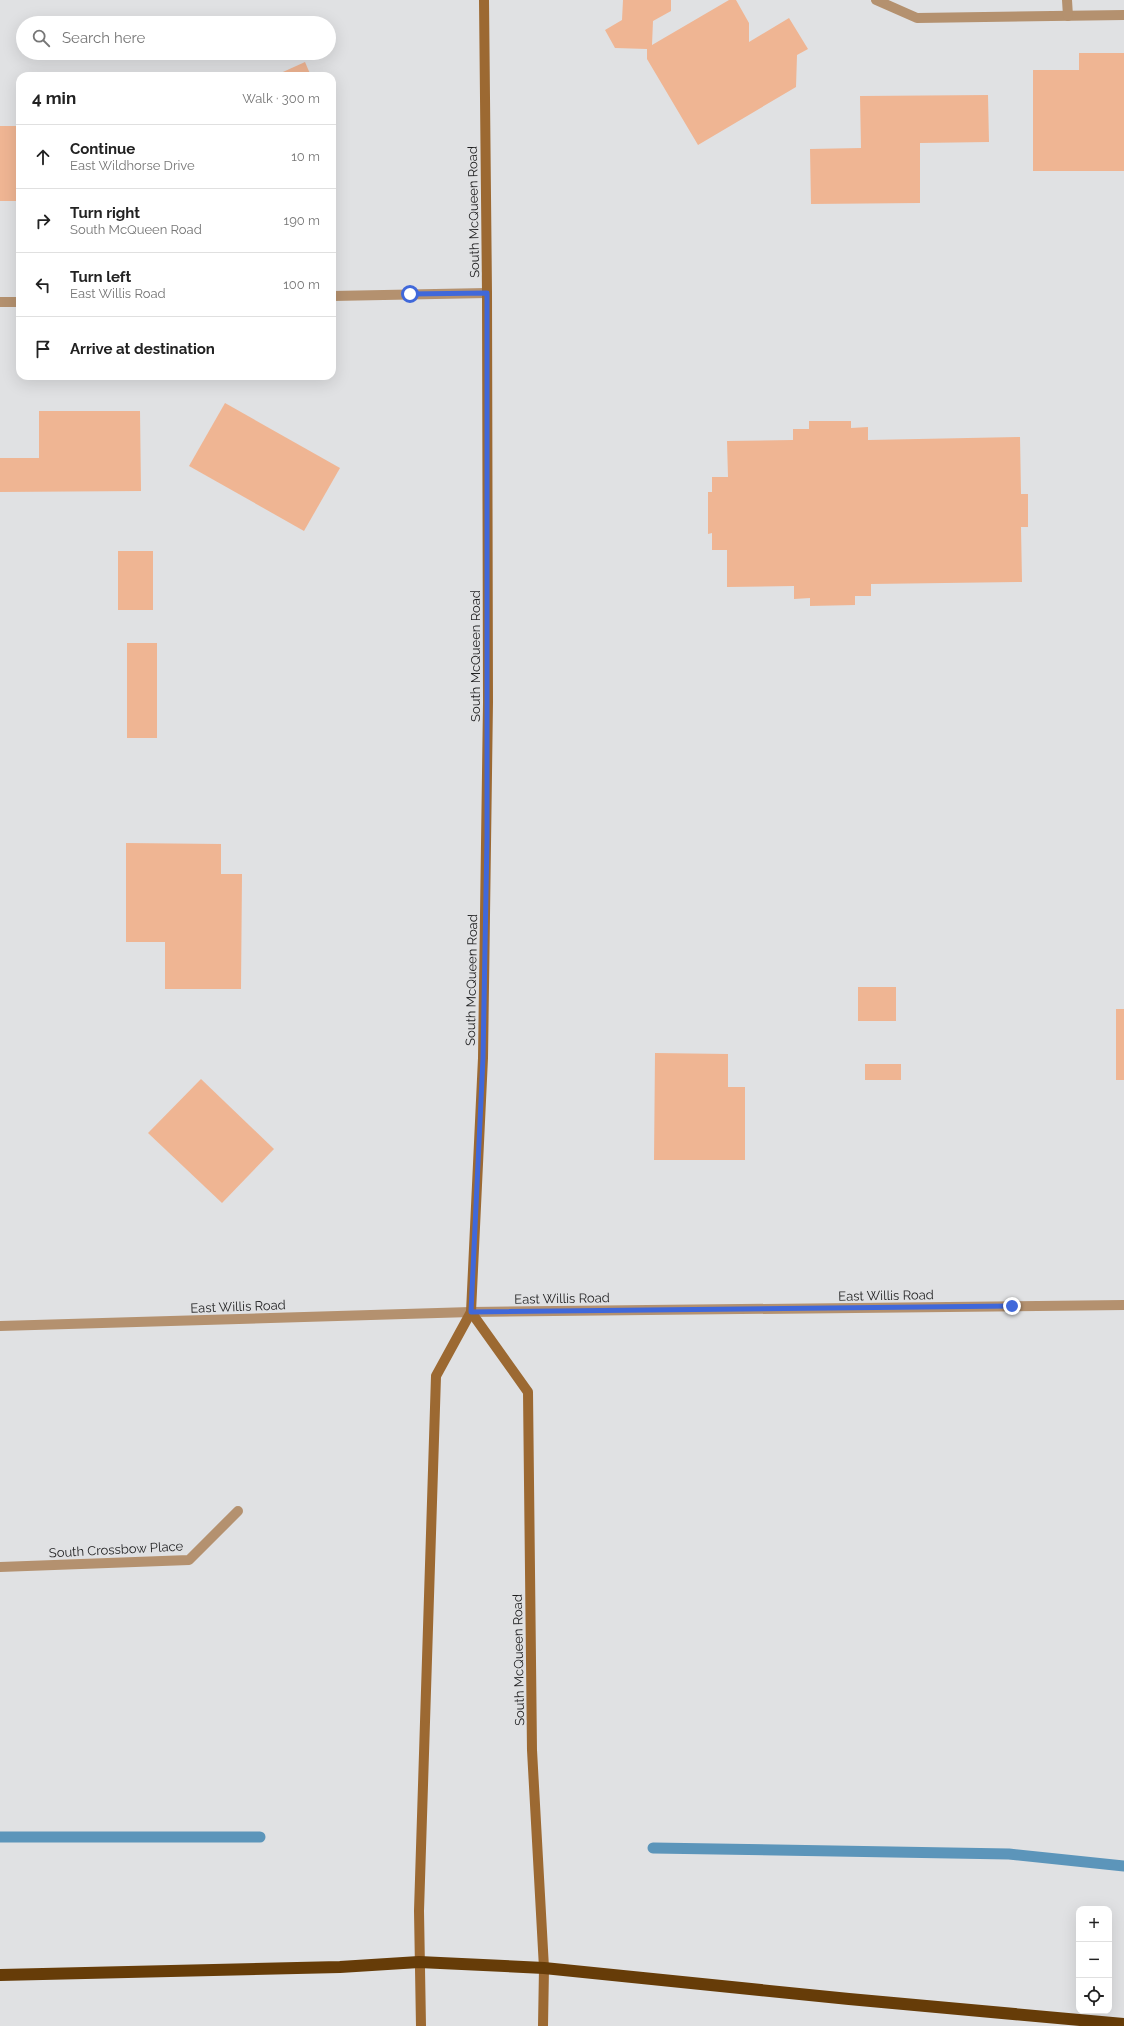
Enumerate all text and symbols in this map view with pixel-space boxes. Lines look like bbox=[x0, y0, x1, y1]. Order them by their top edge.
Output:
search box bbox=[16, 16, 336, 60]
icon: search bbox=[30, 27, 52, 49]
text: Search here bbox=[62, 29, 145, 47]
text: 4 min bbox=[32, 88, 76, 108]
text: Walk · 300 m bbox=[242, 91, 320, 106]
text: Continue bbox=[70, 140, 135, 158]
icon: ahead bbox=[32, 146, 54, 168]
street label: South McQueen Road bbox=[465, 146, 482, 278]
text: 10 m bbox=[291, 149, 320, 164]
text: East Wildhorse Drive bbox=[70, 158, 195, 173]
text: Turn right bbox=[70, 204, 140, 222]
icon: right bbox=[32, 210, 54, 232]
text: 190 m bbox=[284, 213, 320, 228]
text: South McQueen Road bbox=[70, 222, 202, 237]
text: Turn left bbox=[70, 268, 131, 286]
icon: left bbox=[32, 274, 54, 296]
text: 100 m bbox=[283, 277, 320, 292]
route start bbox=[401, 285, 419, 303]
text: East Willis Road bbox=[70, 286, 166, 301]
icon: arrive bbox=[32, 338, 54, 360]
text: Arrive at destination bbox=[70, 340, 215, 358]
street label: South McQueen Road bbox=[468, 590, 483, 722]
street label: South McQueen Road bbox=[463, 914, 480, 1046]
street label: East Willis Road bbox=[838, 1287, 934, 1304]
street label: East Willis Road bbox=[514, 1290, 610, 1307]
street label: East Willis Road bbox=[190, 1297, 286, 1316]
route end bbox=[1003, 1297, 1021, 1315]
street label: South Crossbow Place bbox=[48, 1538, 184, 1561]
street label: South McQueen Road bbox=[510, 1594, 527, 1726]
map controls bbox=[1076, 1906, 1112, 2014]
button: + bbox=[1076, 1906, 1112, 1942]
button: − bbox=[1076, 1942, 1112, 1978]
button: locate bbox=[1076, 1978, 1112, 2014]

